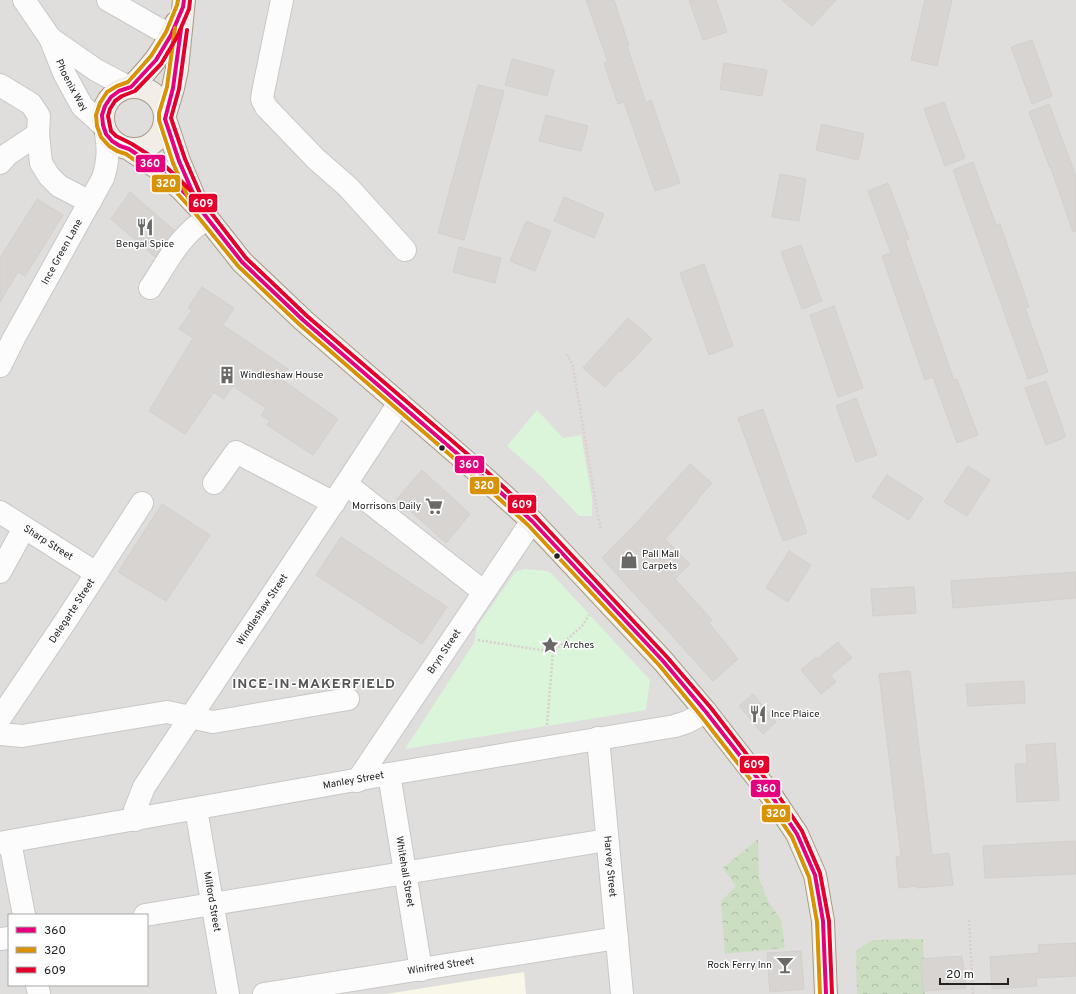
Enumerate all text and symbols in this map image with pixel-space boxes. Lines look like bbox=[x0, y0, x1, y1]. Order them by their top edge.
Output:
street label: Phoenix Way bbox=[53, 57, 90, 114]
line badge: 360 bbox=[135, 154, 166, 173]
text: 360 bbox=[140, 157, 160, 171]
line badge: 320 bbox=[151, 174, 181, 193]
text: 320 bbox=[156, 177, 176, 191]
line badge: 609 bbox=[188, 193, 218, 213]
text: 609 bbox=[193, 197, 214, 211]
street label: Ince Green Lane bbox=[39, 217, 85, 287]
restaurant icon: Bengal Spice bbox=[135, 217, 155, 237]
place label: Bengal Spice bbox=[116, 238, 174, 251]
building icon: Windleshaw House bbox=[217, 365, 237, 385]
place label: Windleshaw House bbox=[240, 369, 323, 382]
unlabelled marker bbox=[437, 443, 447, 453]
line badge: 360 bbox=[454, 455, 485, 474]
text: 360 bbox=[459, 458, 479, 472]
line badge: 320 bbox=[469, 476, 500, 495]
text: 320 bbox=[474, 479, 494, 493]
line badge: 609 bbox=[507, 494, 537, 514]
supermarket icon: Morrisons Daily bbox=[424, 496, 444, 516]
text: 609 bbox=[512, 498, 533, 512]
place label: Morrisons Daily bbox=[352, 500, 421, 513]
street label: Sharp Street bbox=[21, 522, 76, 563]
place label: Pall Mall Carpets bbox=[642, 548, 679, 573]
shop icon: Pall Mall Carpets bbox=[619, 550, 639, 570]
unlabelled marker bbox=[552, 551, 562, 561]
street label: Windleshaw Street bbox=[234, 571, 291, 648]
street label: Delegarte Street bbox=[46, 576, 98, 646]
street label: Bryn Street bbox=[424, 626, 464, 677]
place icon: Arches bbox=[540, 635, 560, 655]
place label: Arches bbox=[563, 639, 594, 652]
district label: INCE-IN-MAKERFIELD bbox=[232, 676, 396, 693]
restaurant icon: Ince Plaice bbox=[748, 704, 768, 724]
place label: Ince Plaice bbox=[771, 708, 820, 721]
line badge: 609 bbox=[739, 755, 770, 774]
text: 609 bbox=[744, 758, 765, 772]
street label: Manley Street bbox=[322, 768, 385, 792]
line badge: 360 bbox=[750, 779, 781, 798]
text: 360 bbox=[756, 782, 776, 796]
line badge: 320 bbox=[761, 804, 791, 823]
text: 320 bbox=[766, 807, 786, 821]
street label: Whitehall Street bbox=[393, 835, 417, 908]
street label: Harvey Street bbox=[601, 835, 619, 898]
street label: Milford Street bbox=[200, 870, 224, 933]
legend bbox=[8, 914, 148, 986]
text: 360 bbox=[44, 923, 66, 939]
text: 320 bbox=[44, 943, 66, 959]
street label: Winifred Street bbox=[407, 954, 475, 978]
bar icon: Rock Ferry Inn bbox=[775, 955, 795, 975]
place label: Rock Ferry Inn bbox=[707, 959, 772, 972]
scale bar bbox=[940, 960, 1008, 986]
text: 609 bbox=[44, 963, 66, 979]
text: 20 m bbox=[946, 967, 974, 983]

